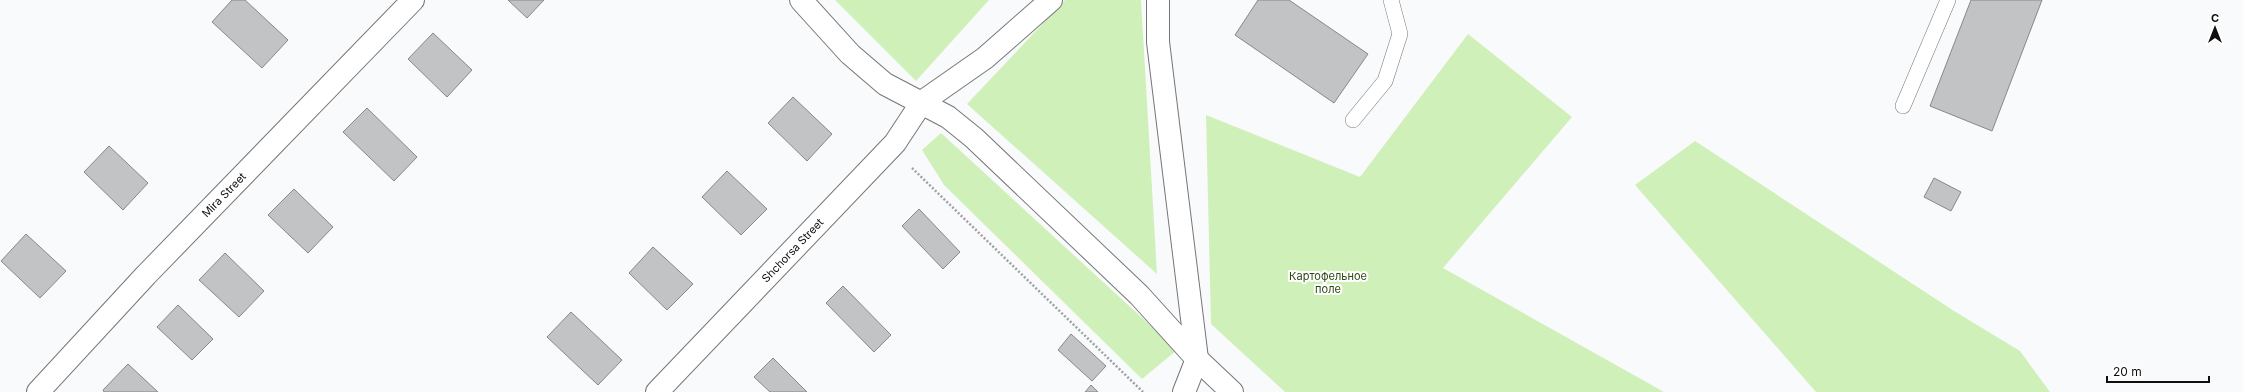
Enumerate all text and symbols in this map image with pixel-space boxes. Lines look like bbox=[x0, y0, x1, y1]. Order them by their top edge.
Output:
north arrow bbox=[2195, 8, 2235, 48]
text: С bbox=[2211, 11, 2219, 25]
street label: Mira Street bbox=[199, 169, 249, 220]
street label: Shchorsa Street bbox=[759, 215, 827, 285]
park label: Картофельное поле bbox=[1289, 269, 1367, 296]
scale bar bbox=[2107, 358, 2209, 384]
text: 20 m bbox=[2113, 364, 2142, 379]

